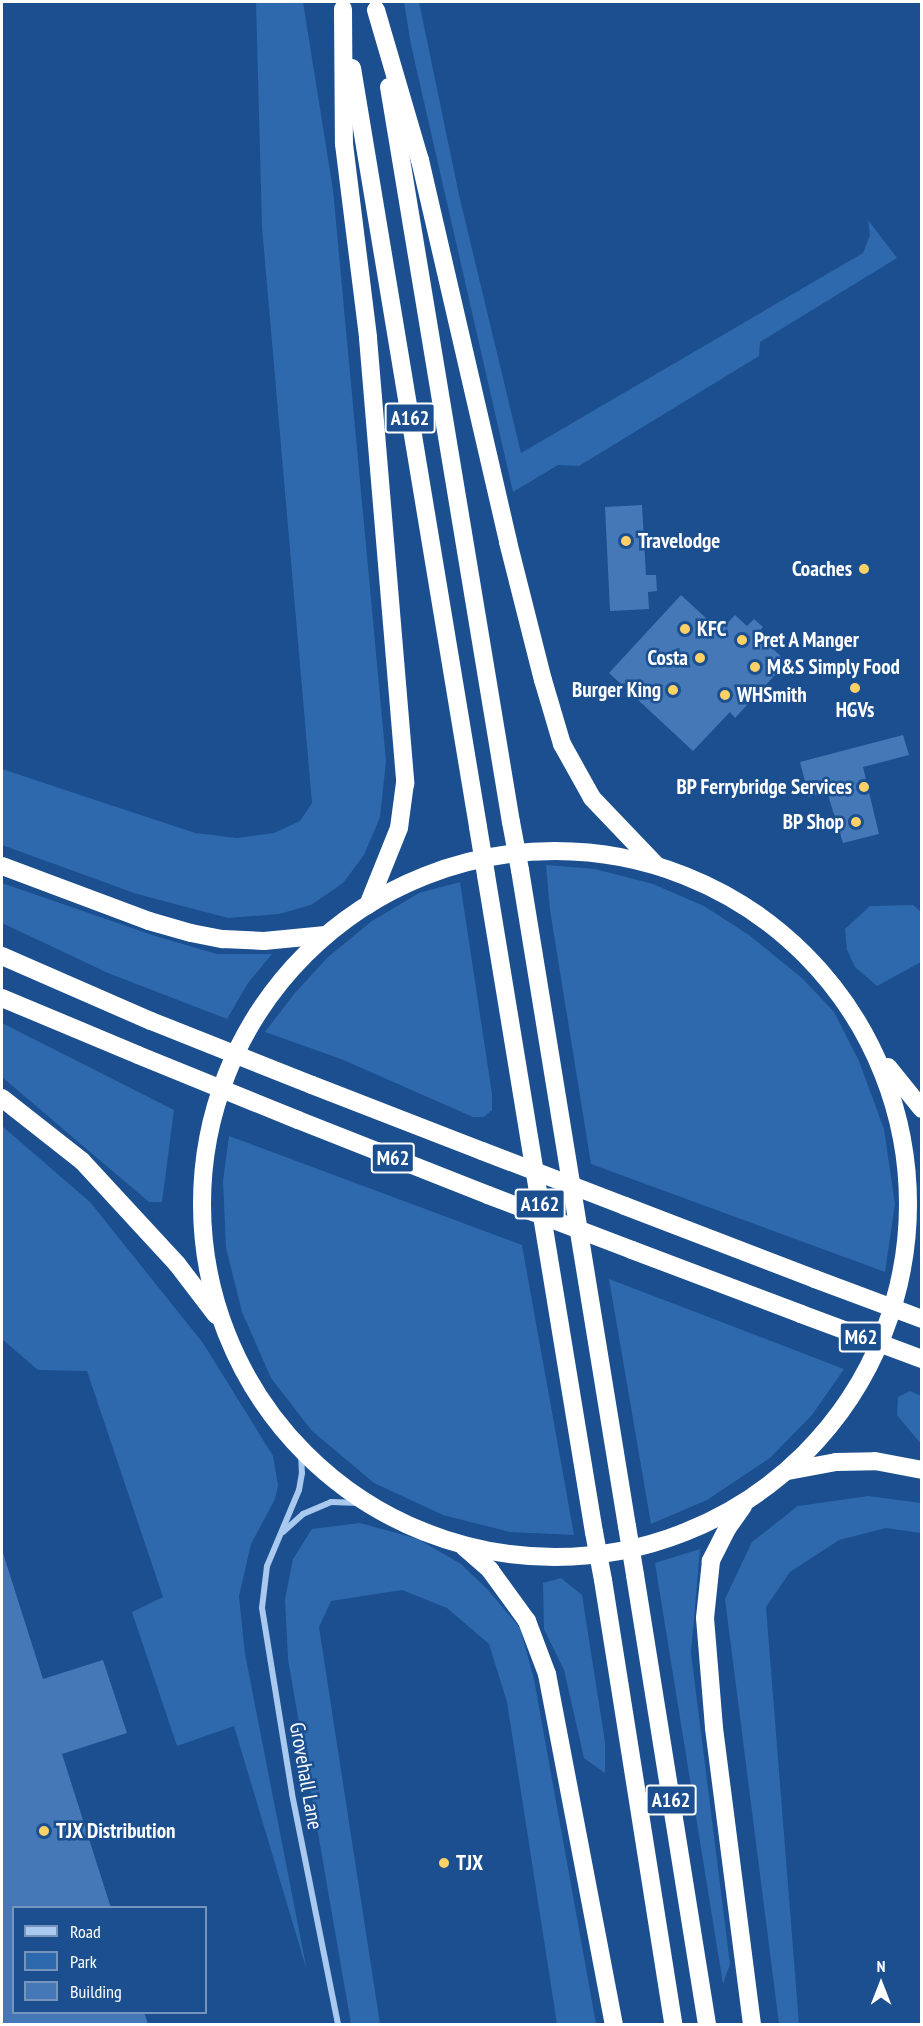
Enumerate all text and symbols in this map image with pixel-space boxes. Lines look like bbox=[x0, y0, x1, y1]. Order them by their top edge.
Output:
road number: A162 bbox=[384, 401, 436, 435]
place label: Travelodge bbox=[638, 528, 720, 554]
marker: Travelodge bbox=[619, 534, 633, 548]
place label: Coaches bbox=[792, 556, 852, 582]
marker: Coaches bbox=[857, 562, 871, 576]
place label: KFC bbox=[697, 616, 726, 642]
marker: KFC bbox=[678, 622, 692, 636]
place label: Pret A Manger bbox=[754, 627, 860, 653]
marker: Pret A Manger bbox=[735, 633, 749, 647]
place label: Costa bbox=[648, 645, 688, 671]
marker: Costa bbox=[693, 651, 707, 665]
place label: M&S Simply Food bbox=[767, 654, 900, 680]
marker: M&S Simply Food bbox=[748, 660, 762, 674]
place label: Burger King bbox=[572, 677, 661, 703]
marker: HGVs bbox=[848, 681, 862, 695]
place label: WHSmith bbox=[737, 682, 807, 708]
marker: Burger King bbox=[666, 683, 680, 697]
marker: WHSmith bbox=[718, 688, 732, 702]
place label: HGVs bbox=[836, 697, 874, 723]
place label: BP Ferrybridge Services bbox=[676, 774, 852, 800]
marker: BP Ferrybridge Services bbox=[857, 780, 871, 794]
place label: BP Shop bbox=[782, 809, 844, 835]
marker: BP Shop bbox=[849, 815, 863, 829]
road number: M62 bbox=[370, 1141, 416, 1175]
road number: A162 bbox=[514, 1187, 566, 1221]
road number: M62 bbox=[838, 1320, 884, 1354]
street label: Grovehall Lane bbox=[284, 1720, 328, 1832]
road number: A162 bbox=[646, 1783, 696, 1817]
place label: TJX Distribution bbox=[56, 1818, 176, 1844]
marker: TJX Distribution bbox=[37, 1824, 51, 1838]
place label: TJX bbox=[456, 1850, 483, 1876]
marker: TJX bbox=[437, 1856, 451, 1870]
legend bbox=[12, 1906, 207, 2014]
text: Road bbox=[70, 1920, 101, 1943]
text: Park bbox=[70, 1950, 97, 1973]
north arrow bbox=[851, 1954, 911, 2014]
text: N bbox=[877, 1956, 885, 1976]
text: Building bbox=[70, 1980, 122, 2003]

